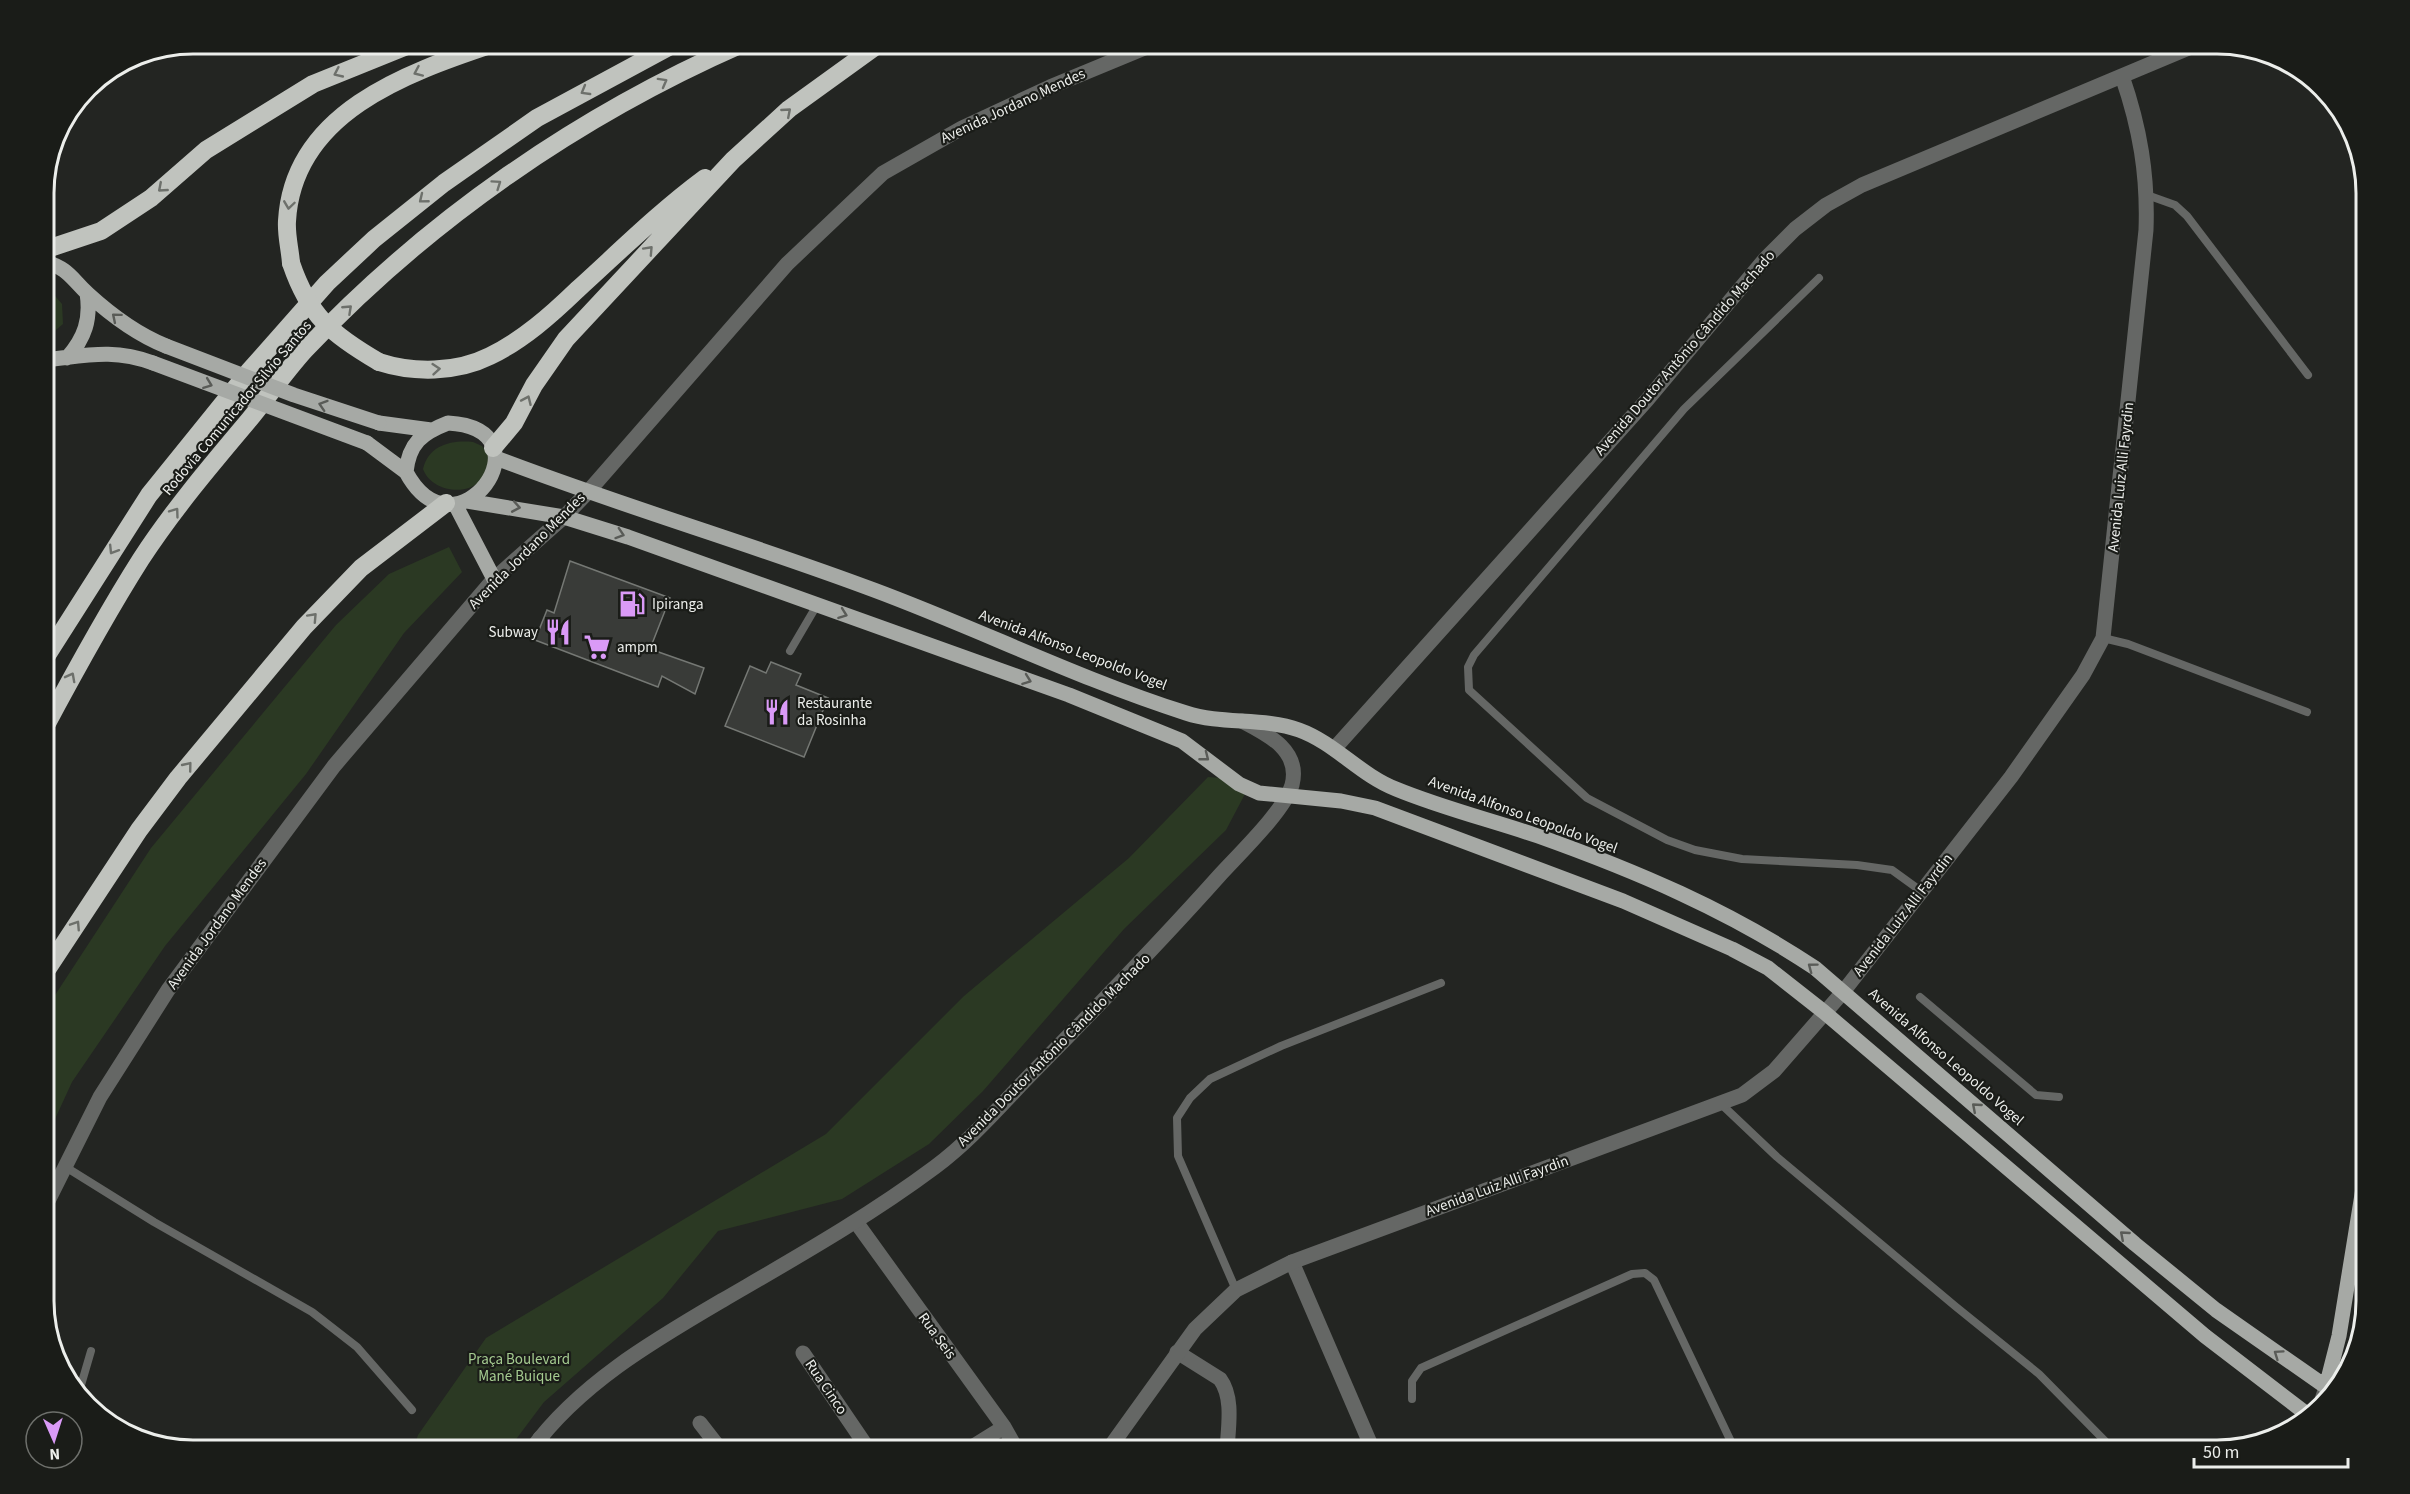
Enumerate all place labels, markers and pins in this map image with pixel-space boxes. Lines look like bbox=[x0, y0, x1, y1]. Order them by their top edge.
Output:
fuel station icon: Ipiranga bbox=[617, 589, 647, 619]
place label: Ipiranga bbox=[652, 594, 703, 615]
restaurant icon: Subway bbox=[543, 617, 573, 647]
place label: Subway bbox=[488, 622, 538, 643]
supermarket icon: ampm bbox=[582, 632, 612, 662]
place label: ampm bbox=[617, 637, 658, 658]
place label: Restaurante da Rosinha bbox=[797, 693, 872, 731]
restaurant icon: Restaurante da Rosinha bbox=[762, 697, 792, 727]

